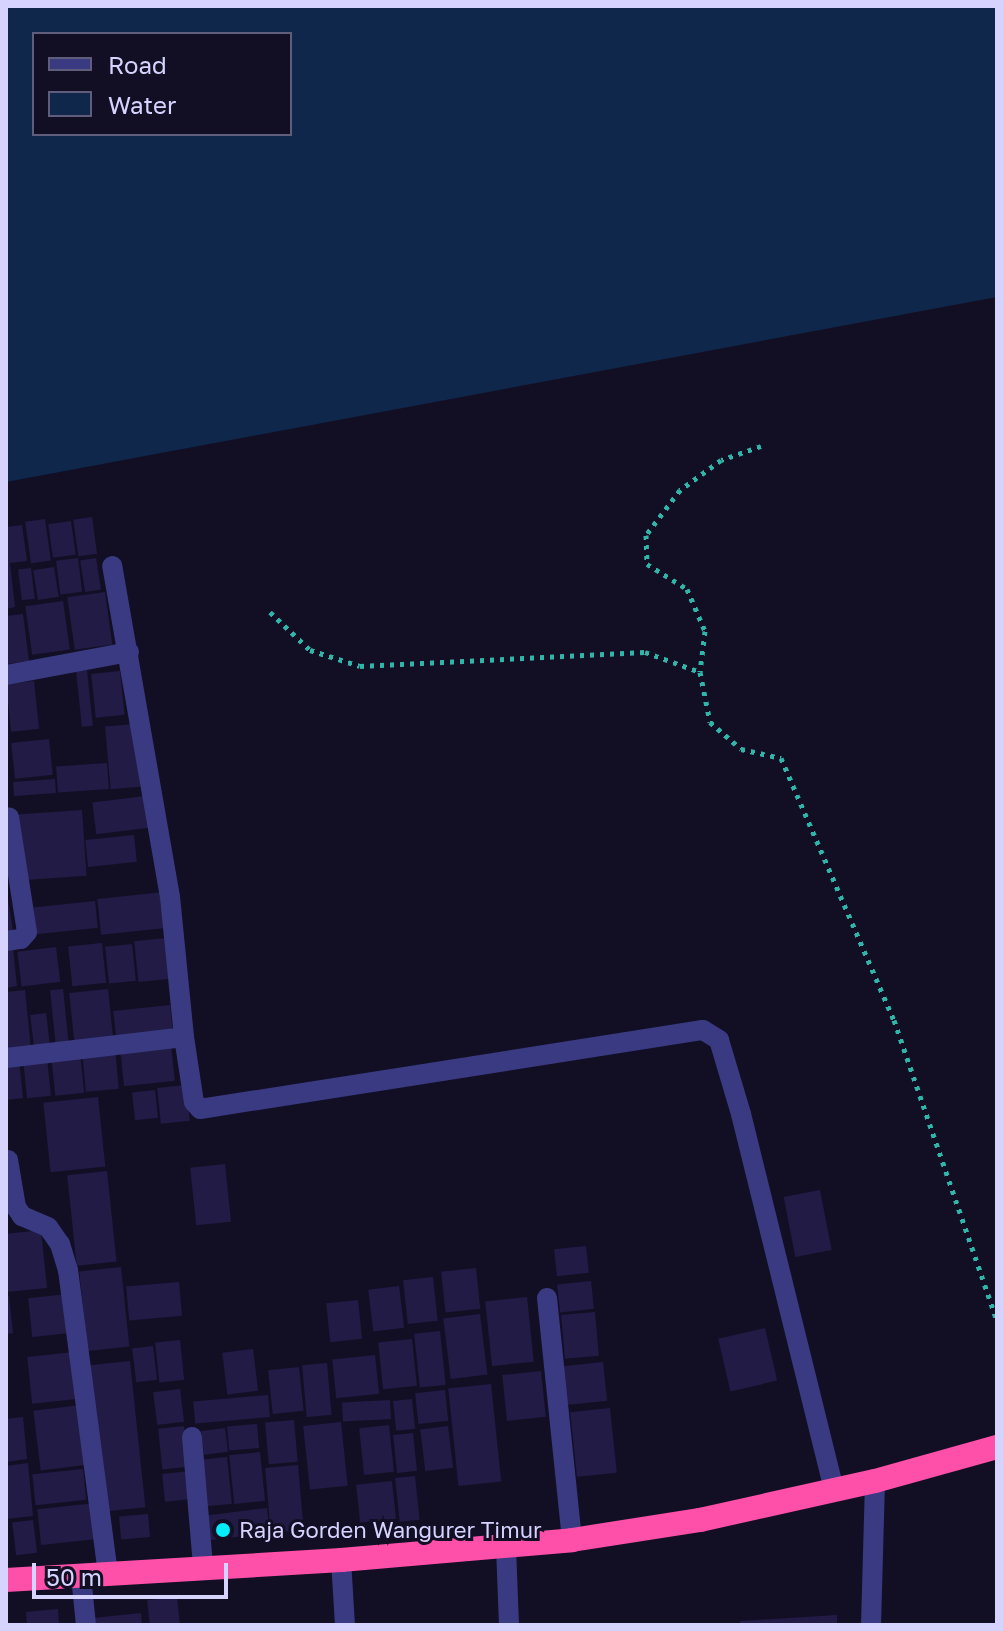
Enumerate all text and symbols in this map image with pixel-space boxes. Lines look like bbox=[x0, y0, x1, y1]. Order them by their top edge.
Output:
legend bbox=[32, 32, 292, 136]
text: Road bbox=[108, 50, 167, 79]
text: Water bbox=[108, 90, 176, 119]
place label: Raja Gorden Wangurer Timur bbox=[239, 1517, 542, 1543]
marker: Raja Gorden Wangurer Timur bbox=[214, 1521, 232, 1539]
scale bar bbox=[36, 1547, 232, 1597]
text: 50 m bbox=[46, 1562, 102, 1591]

